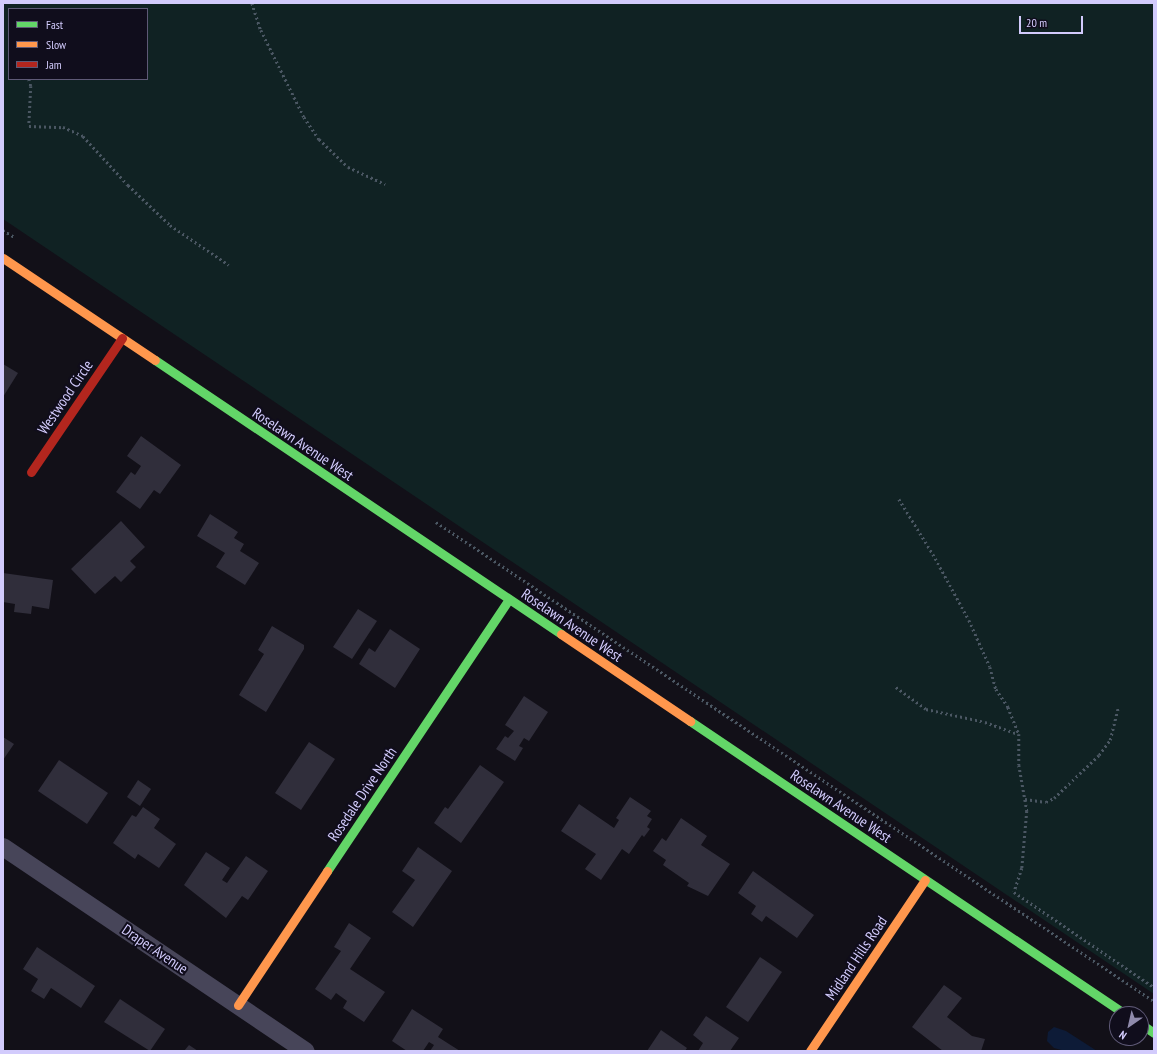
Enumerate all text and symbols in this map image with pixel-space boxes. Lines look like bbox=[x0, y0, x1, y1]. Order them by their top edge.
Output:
legend bbox=[8, 8, 148, 80]
scale bar bbox=[1021, 8, 1085, 34]
text: 20 m bbox=[1026, 15, 1047, 30]
text: Fast bbox=[46, 17, 63, 32]
text: Slow bbox=[46, 37, 66, 52]
text: Jam bbox=[46, 57, 62, 72]
street label: Westwood Circle bbox=[34, 357, 96, 437]
street label: Roselawn Avenue West bbox=[249, 403, 357, 485]
street label: Roselawn Avenue West bbox=[518, 584, 626, 666]
street label: Rosedale Drive North bbox=[324, 743, 400, 845]
street label: Roselawn Avenue West bbox=[787, 765, 895, 847]
street label: Midland Hills Road bbox=[821, 913, 891, 1003]
street label: Draper Avenue bbox=[118, 920, 192, 978]
north arrow bbox=[1109, 1006, 1149, 1046]
text: N bbox=[1116, 1028, 1129, 1043]

